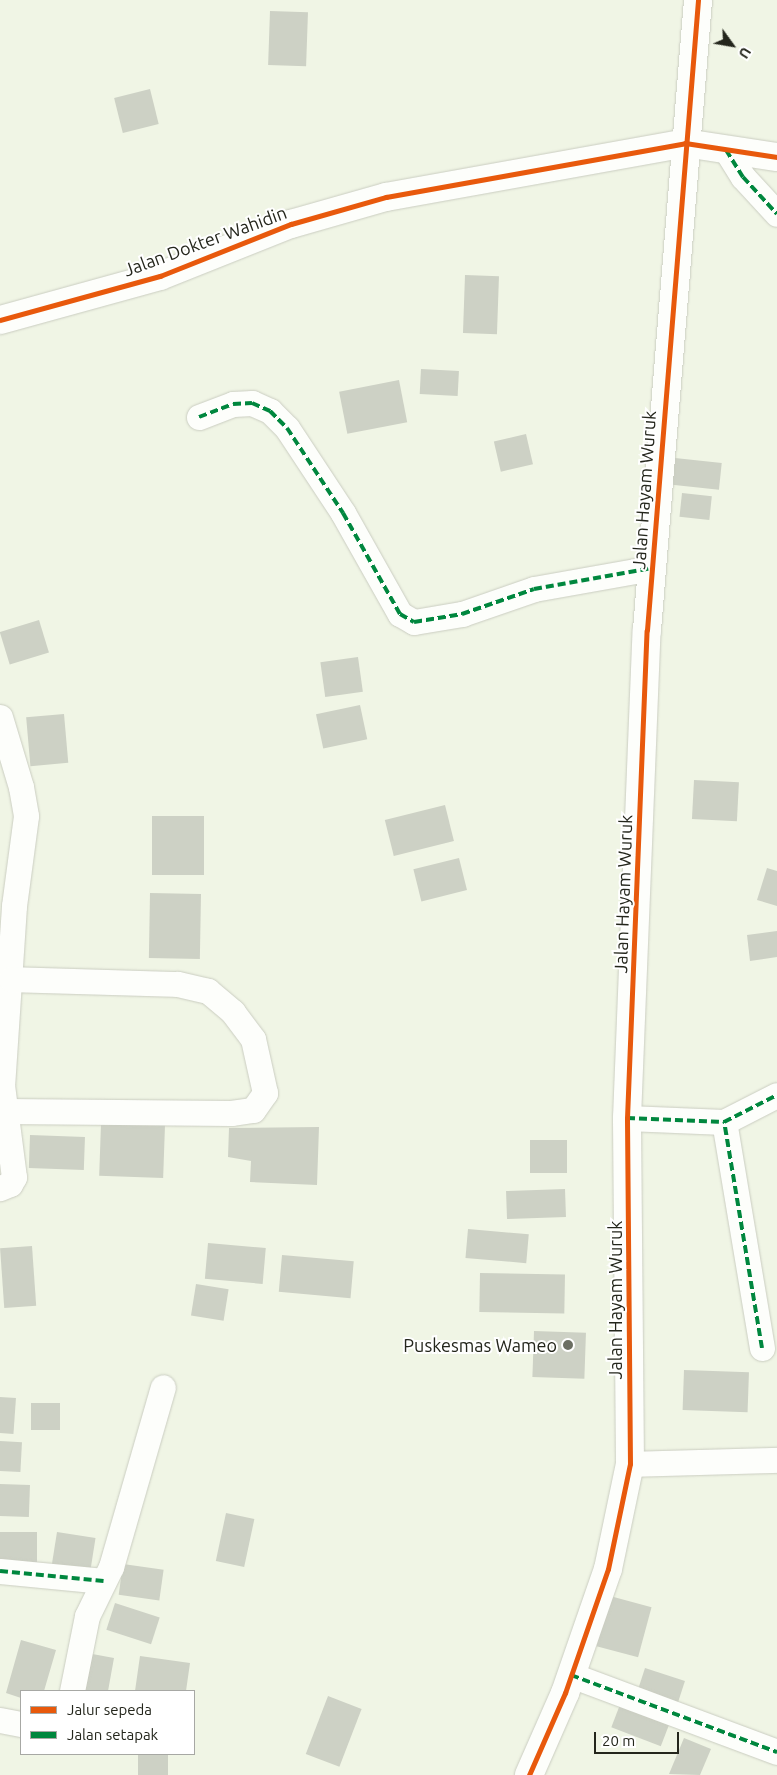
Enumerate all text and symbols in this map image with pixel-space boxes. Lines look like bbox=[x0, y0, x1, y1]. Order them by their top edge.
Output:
north arrow bbox=[707, 20, 757, 70]
text: U bbox=[735, 45, 754, 61]
street label: Jalan Dokter Wahidin bbox=[120, 201, 290, 281]
street label: Jalan Hayam Wuruk bbox=[628, 410, 660, 570]
street label: Jalan Hayam Wuruk bbox=[609, 814, 637, 974]
street label: Jalan Hayam Wuruk bbox=[604, 1221, 626, 1379]
place label: Puskesmas Wameo bbox=[403, 1334, 557, 1356]
marker: Puskesmas Wameo bbox=[561, 1338, 575, 1352]
legend bbox=[20, 1690, 195, 1755]
text: Jalur sepeda bbox=[67, 1701, 152, 1718]
scale bar bbox=[597, 1722, 682, 1754]
text: Jalan setapak bbox=[67, 1726, 158, 1743]
text: 20 m bbox=[602, 1732, 635, 1749]

